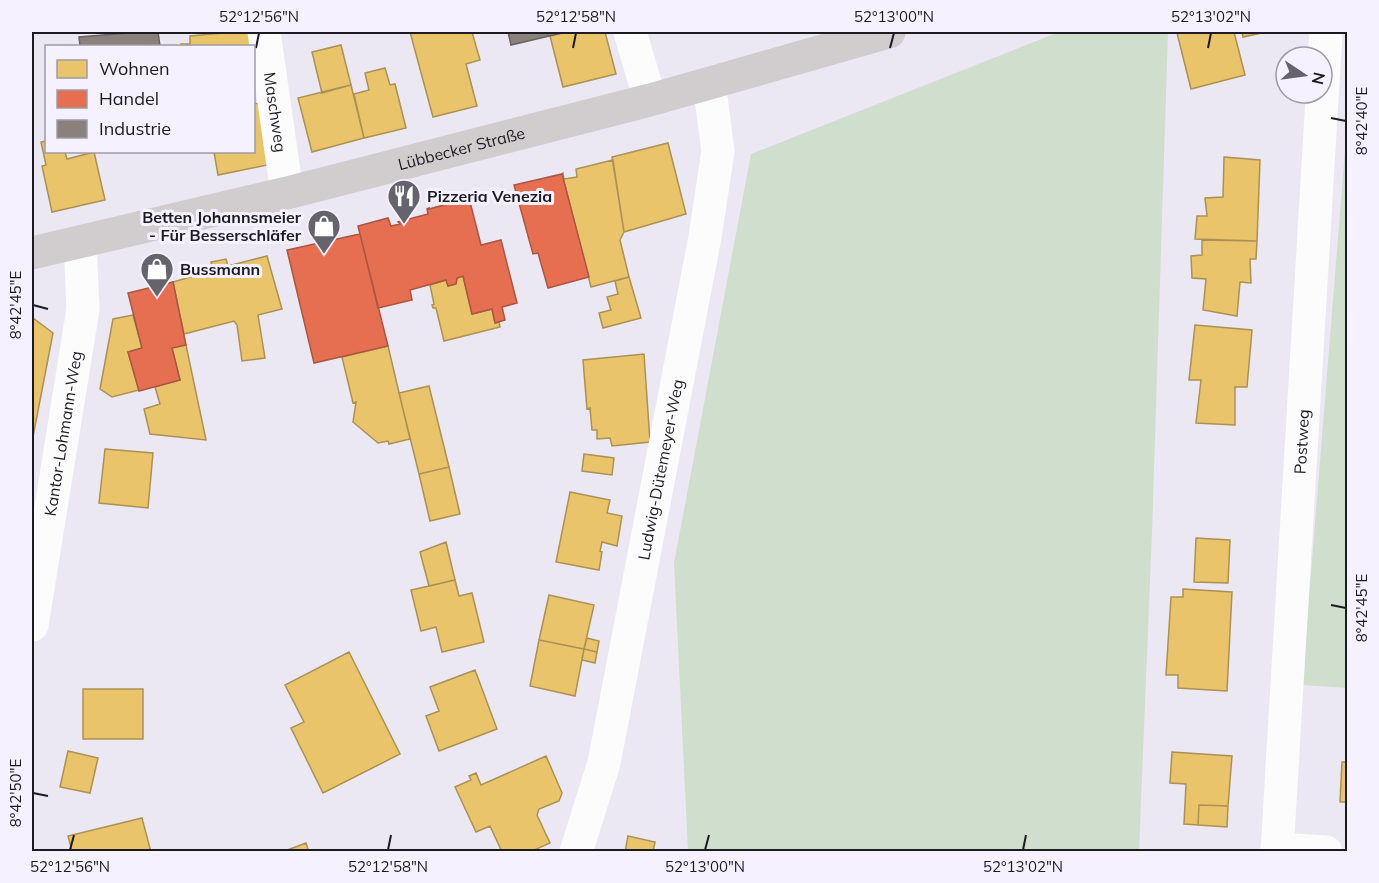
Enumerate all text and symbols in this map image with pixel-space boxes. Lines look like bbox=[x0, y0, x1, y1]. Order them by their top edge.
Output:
text: 52°12'56"N bbox=[219, 7, 299, 26]
text: 52°12'58"N bbox=[536, 7, 616, 26]
text: 52°13'00"N bbox=[854, 7, 934, 26]
text: 52°13'02"N bbox=[1171, 7, 1251, 26]
legend bbox=[45, 45, 255, 153]
north arrow bbox=[1274, 45, 1334, 105]
text: Wohnen bbox=[99, 57, 170, 80]
text: N bbox=[1308, 70, 1330, 87]
street label: Maschweg bbox=[260, 71, 291, 154]
text: Handel bbox=[99, 87, 159, 110]
text: 8°42'40"E bbox=[1352, 87, 1371, 155]
text: Industrie bbox=[99, 117, 171, 140]
street label: Lübbecker Straße bbox=[396, 122, 527, 174]
restaurant icon: Pizzeria Venezia bbox=[386, 178, 422, 225]
place label: Pizzeria Venezia bbox=[427, 186, 552, 206]
place label: Betten Johannsmeier - Für Besserschläfer bbox=[142, 207, 302, 245]
shop icon: Betten Johannsmeier - Für Besserschläfer bbox=[306, 208, 342, 255]
shop icon: Bussmann bbox=[139, 251, 175, 298]
place label: Bussmann bbox=[180, 259, 260, 279]
text: 8°42'45"E bbox=[6, 271, 25, 339]
street label: Kantor-Lohmann-Weg bbox=[40, 349, 86, 518]
street label: Ludwig-Dütemeyer-Weg bbox=[633, 378, 687, 562]
street label: Postweg bbox=[1290, 409, 1313, 475]
text: 8°42'45"E bbox=[1352, 574, 1371, 642]
text: 8°42'50"E bbox=[6, 759, 25, 827]
text: 52°12'56"N bbox=[30, 857, 110, 876]
text: 52°12'58"N bbox=[348, 857, 428, 876]
text: 52°13'00"N bbox=[665, 857, 745, 876]
text: 52°13'02"N bbox=[983, 857, 1063, 876]

